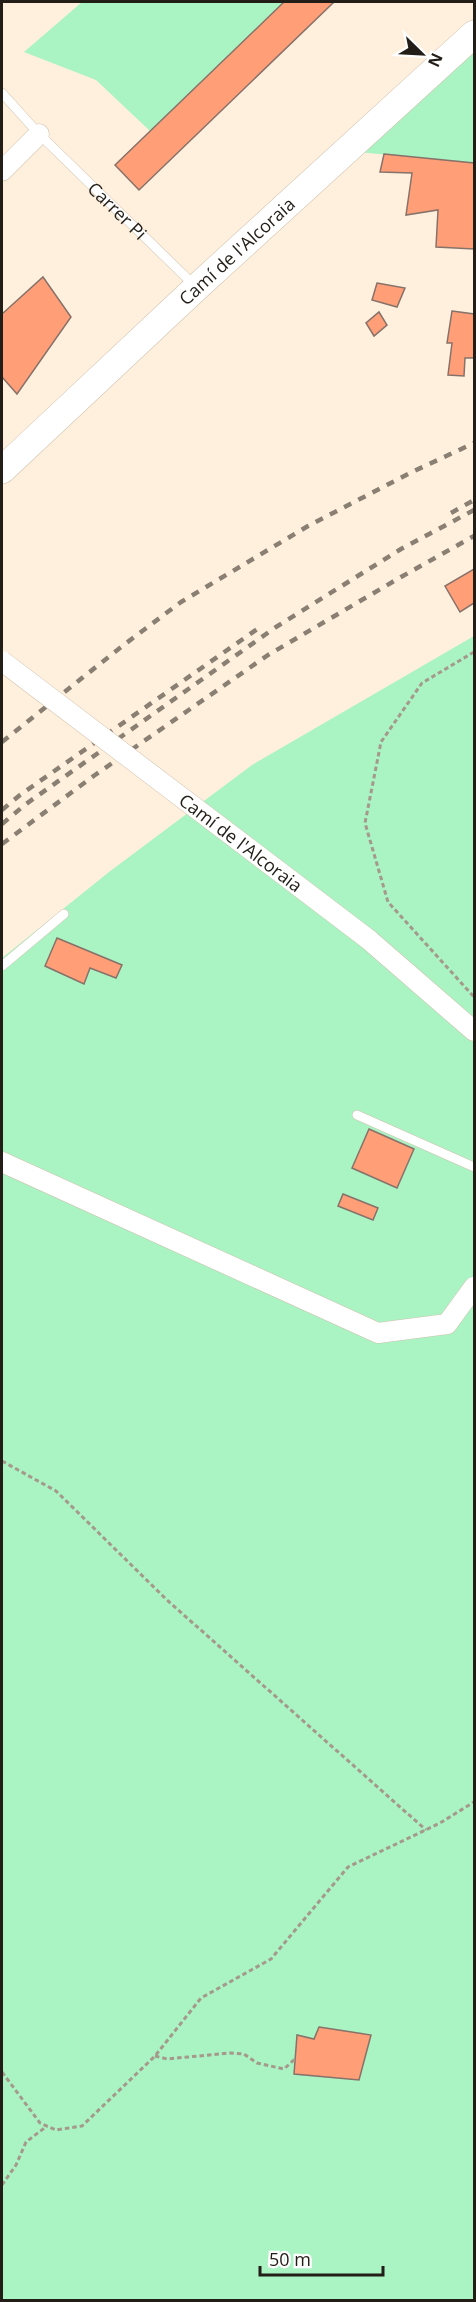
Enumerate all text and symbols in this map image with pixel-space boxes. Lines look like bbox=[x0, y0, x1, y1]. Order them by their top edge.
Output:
north arrow bbox=[392, 24, 452, 84]
text: N bbox=[423, 50, 448, 71]
street label: Carrer Pi bbox=[83, 176, 152, 245]
street label: Camí de l'Alcoraia bbox=[174, 192, 300, 310]
street label: Camí de l'Alcoraia bbox=[174, 788, 307, 897]
scale bar bbox=[260, 2239, 383, 2277]
text: 50 m bbox=[269, 2247, 311, 2271]

